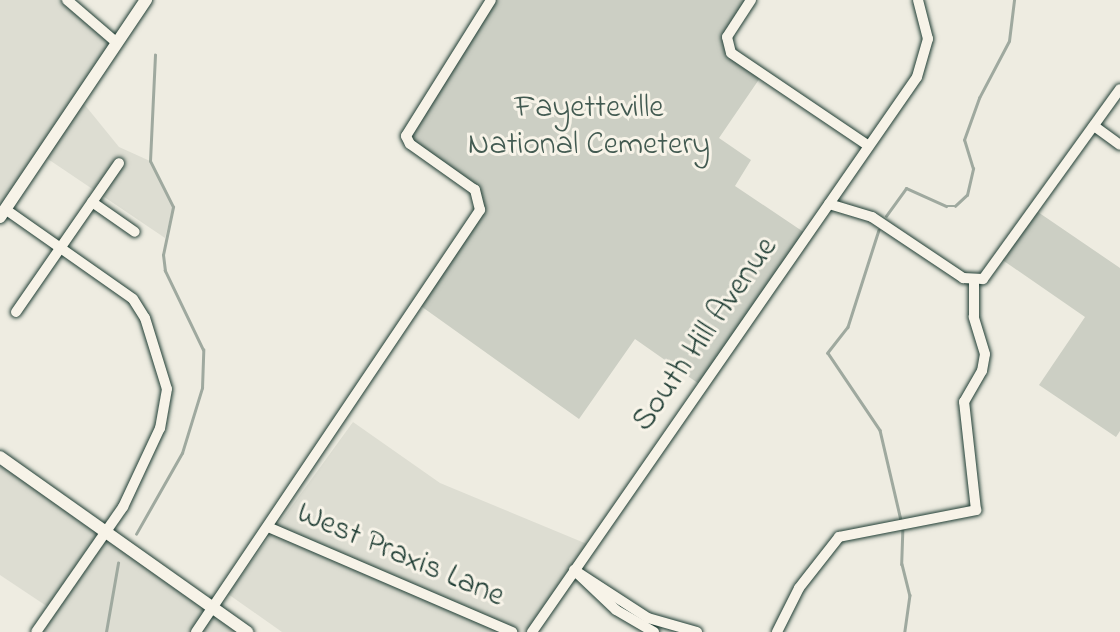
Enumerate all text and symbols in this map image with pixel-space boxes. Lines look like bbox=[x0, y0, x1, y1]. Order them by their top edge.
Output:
park label: Fayetteville National Cemetery bbox=[468, 91, 710, 166]
street label: South Hill Avenue bbox=[625, 231, 787, 439]
street label: West Praxis Lane bbox=[291, 495, 509, 617]

